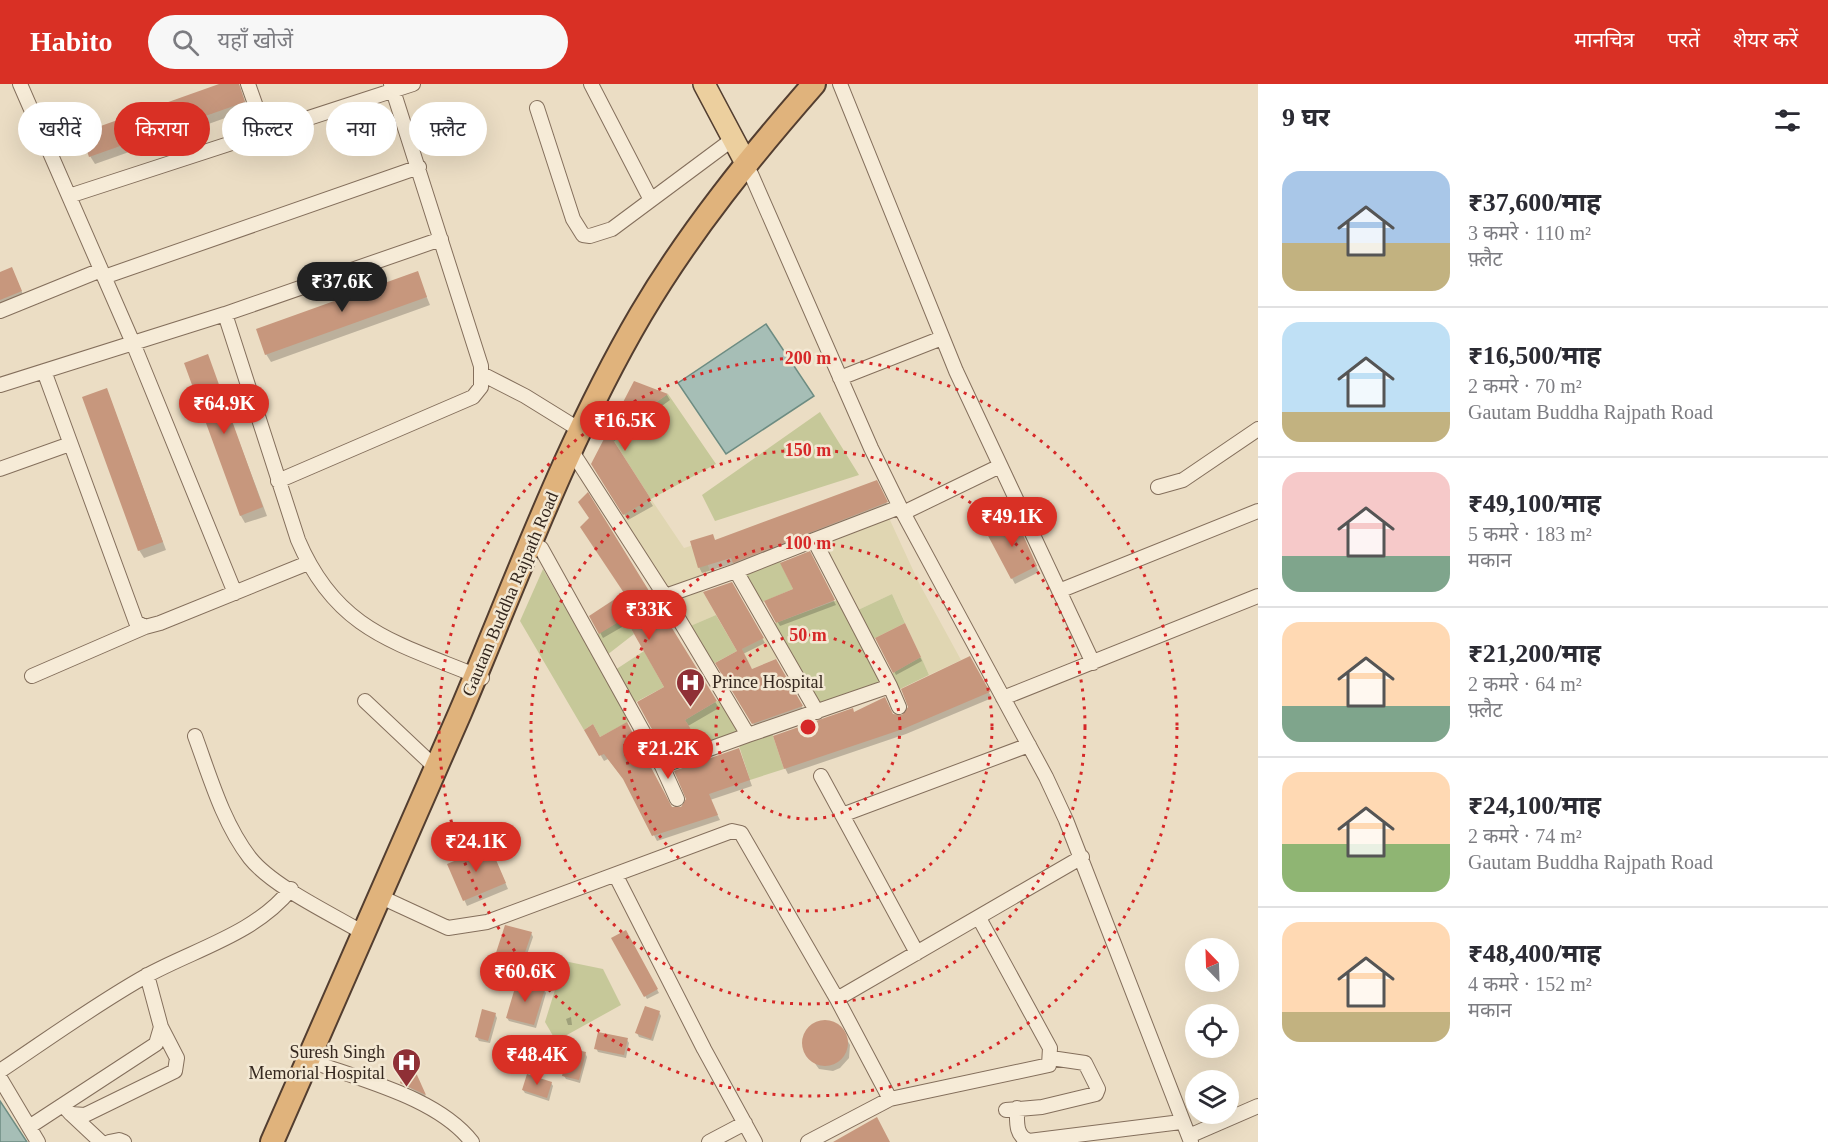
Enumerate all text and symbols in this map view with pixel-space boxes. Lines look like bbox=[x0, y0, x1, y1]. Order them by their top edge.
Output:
search box bbox=[148, 15, 568, 69]
text: Habito bbox=[30, 26, 112, 57]
icon: search bbox=[169, 26, 202, 59]
text: यहाँ खोजें bbox=[217, 28, 293, 53]
text: मानचित्र bbox=[1574, 28, 1634, 52]
text: परतें bbox=[1667, 28, 1700, 52]
text: शेयर करें bbox=[1733, 28, 1798, 52]
chip: खरीदें bbox=[18, 102, 102, 156]
chip: किराया bbox=[114, 102, 210, 156]
chip: फ़िल्टर bbox=[222, 102, 314, 156]
chip: नया bbox=[326, 102, 397, 156]
chip: फ़्लैट bbox=[409, 102, 487, 156]
text: 9 घर bbox=[1282, 103, 1330, 132]
icon: filters bbox=[1771, 104, 1804, 137]
text: ₹37,600/माह bbox=[1468, 188, 1601, 217]
icon: home bbox=[1330, 195, 1402, 267]
text: 3 कमरे · 110 m² bbox=[1468, 222, 1591, 244]
text: फ़्लैट bbox=[1468, 248, 1503, 270]
pin: ₹37.6K bbox=[293, 262, 391, 313]
text: ₹37.6K bbox=[311, 270, 373, 292]
text: ₹16,500/माह bbox=[1468, 341, 1601, 370]
icon: home bbox=[1330, 346, 1402, 418]
text: 200 m bbox=[785, 348, 831, 368]
text: 2 कमरे · 70 m² bbox=[1468, 375, 1582, 397]
pin: ₹64.9K bbox=[175, 384, 273, 435]
text: ₹64.9K bbox=[193, 392, 255, 414]
pin: ₹16.5K bbox=[576, 401, 674, 452]
text: Gautam Buddha Rajpath Road bbox=[1468, 401, 1713, 423]
text: ₹16.5K bbox=[594, 409, 656, 431]
text: 150 m bbox=[785, 440, 831, 460]
street label: Gautam Buddha Rajpath Road bbox=[458, 489, 562, 699]
text: ₹49,100/माह bbox=[1468, 489, 1601, 518]
icon: home bbox=[1330, 496, 1402, 568]
pin: ₹49.1K bbox=[963, 497, 1061, 548]
text: ₹49.1K bbox=[981, 505, 1043, 527]
text: 5 कमरे · 183 m² bbox=[1468, 523, 1592, 545]
text: 100 m bbox=[785, 533, 831, 553]
text: मकान bbox=[1468, 549, 1512, 571]
pin: ₹33K bbox=[613, 590, 685, 641]
text: ₹33K bbox=[626, 598, 673, 620]
text: 50 m bbox=[789, 625, 827, 645]
text: ₹21,200/माह bbox=[1468, 639, 1601, 668]
icon: home bbox=[1330, 646, 1402, 718]
hospital icon: Prince Hospital bbox=[675, 666, 707, 708]
place label: Prince Hospital bbox=[712, 672, 823, 692]
text: 2 कमरे · 64 m² bbox=[1468, 673, 1582, 695]
text: फ़्लैट bbox=[1468, 699, 1503, 721]
centre of rings bbox=[798, 717, 818, 737]
pin: ₹21.2K bbox=[619, 729, 717, 780]
text: ₹21.2K bbox=[637, 737, 699, 759]
text: ₹24,100/माह bbox=[1468, 791, 1601, 820]
icon: home bbox=[1330, 796, 1402, 868]
pin: ₹24.1K bbox=[427, 822, 525, 873]
text: 2 कमरे · 74 m² bbox=[1468, 825, 1582, 847]
text: ₹24.1K bbox=[445, 830, 507, 852]
text: Gautam Buddha Rajpath Road bbox=[1468, 851, 1713, 873]
north arrow bbox=[1185, 938, 1239, 992]
map controls bbox=[1185, 938, 1239, 1124]
text: ₹48,400/माह bbox=[1468, 939, 1601, 968]
icon: home bbox=[1330, 946, 1402, 1018]
pin: ₹60.6K bbox=[476, 952, 574, 1003]
text: ₹60.6K bbox=[494, 960, 556, 982]
text: 4 कमरे · 152 m² bbox=[1468, 973, 1592, 995]
text: मकान bbox=[1468, 999, 1512, 1021]
button: locate bbox=[1185, 1004, 1239, 1058]
pin: ₹48.4K bbox=[488, 1035, 586, 1086]
place label: Suresh Singh Memorial Hospital bbox=[249, 1042, 385, 1083]
text: ₹48.4K bbox=[506, 1043, 568, 1065]
hospital icon: Suresh Singh Memorial Hospital bbox=[390, 1046, 422, 1088]
button: layers bbox=[1185, 1070, 1239, 1124]

